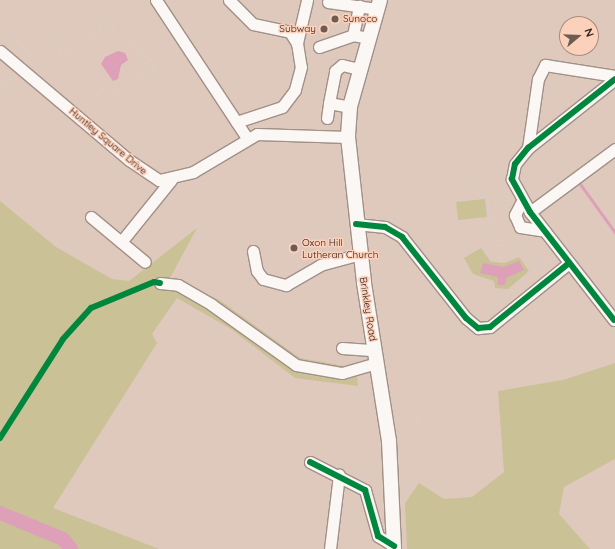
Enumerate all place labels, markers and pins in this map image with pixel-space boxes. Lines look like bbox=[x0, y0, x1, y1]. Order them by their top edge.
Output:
place label: Sunoco bbox=[343, 13, 377, 25]
marker: Sunoco bbox=[330, 14, 340, 24]
place label: Subway bbox=[279, 23, 316, 35]
marker: Subway bbox=[319, 24, 329, 34]
place label: Oxon Hill Lutheran Church bbox=[302, 236, 378, 260]
marker: Oxon Hill Lutheran Church bbox=[289, 243, 299, 253]

